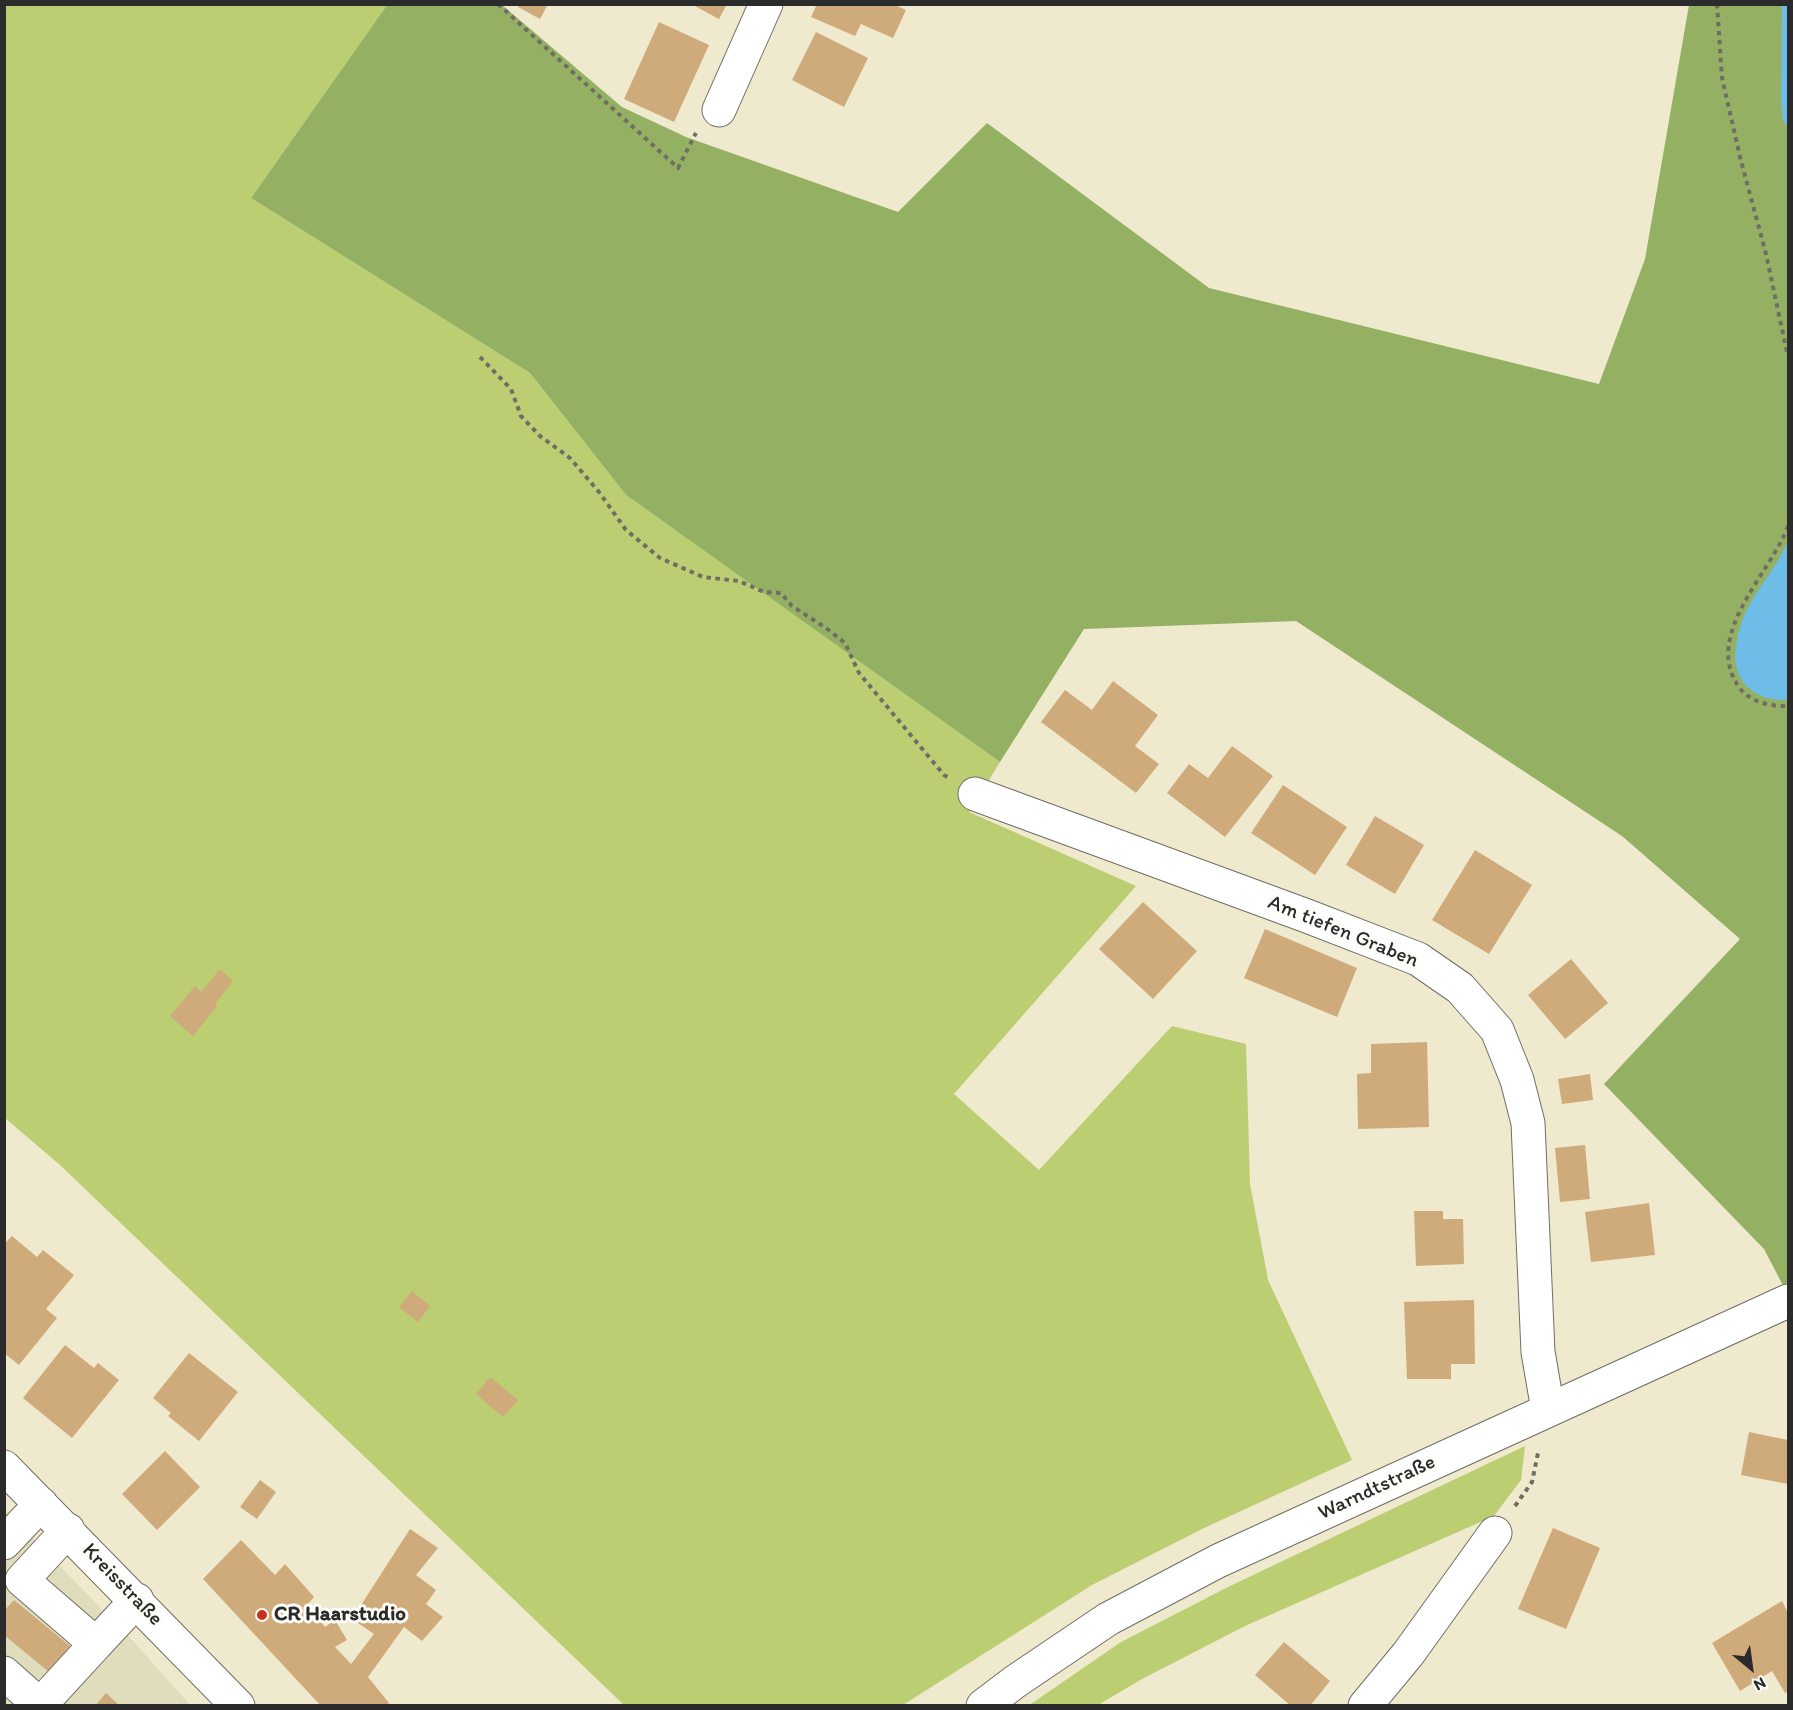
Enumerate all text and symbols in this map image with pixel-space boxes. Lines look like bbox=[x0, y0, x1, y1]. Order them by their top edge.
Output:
street label: Am tiefen Graben bbox=[1264, 890, 1422, 974]
street label: Warndtstraße bbox=[1314, 1450, 1440, 1526]
street label: Kreisstraße bbox=[76, 1538, 168, 1632]
place label: CR Haarstudio bbox=[274, 1602, 406, 1628]
marker: CR Haarstudio bbox=[255, 1608, 269, 1622]
north arrow bbox=[1721, 1638, 1781, 1698]
text: N bbox=[1751, 1673, 1769, 1695]

